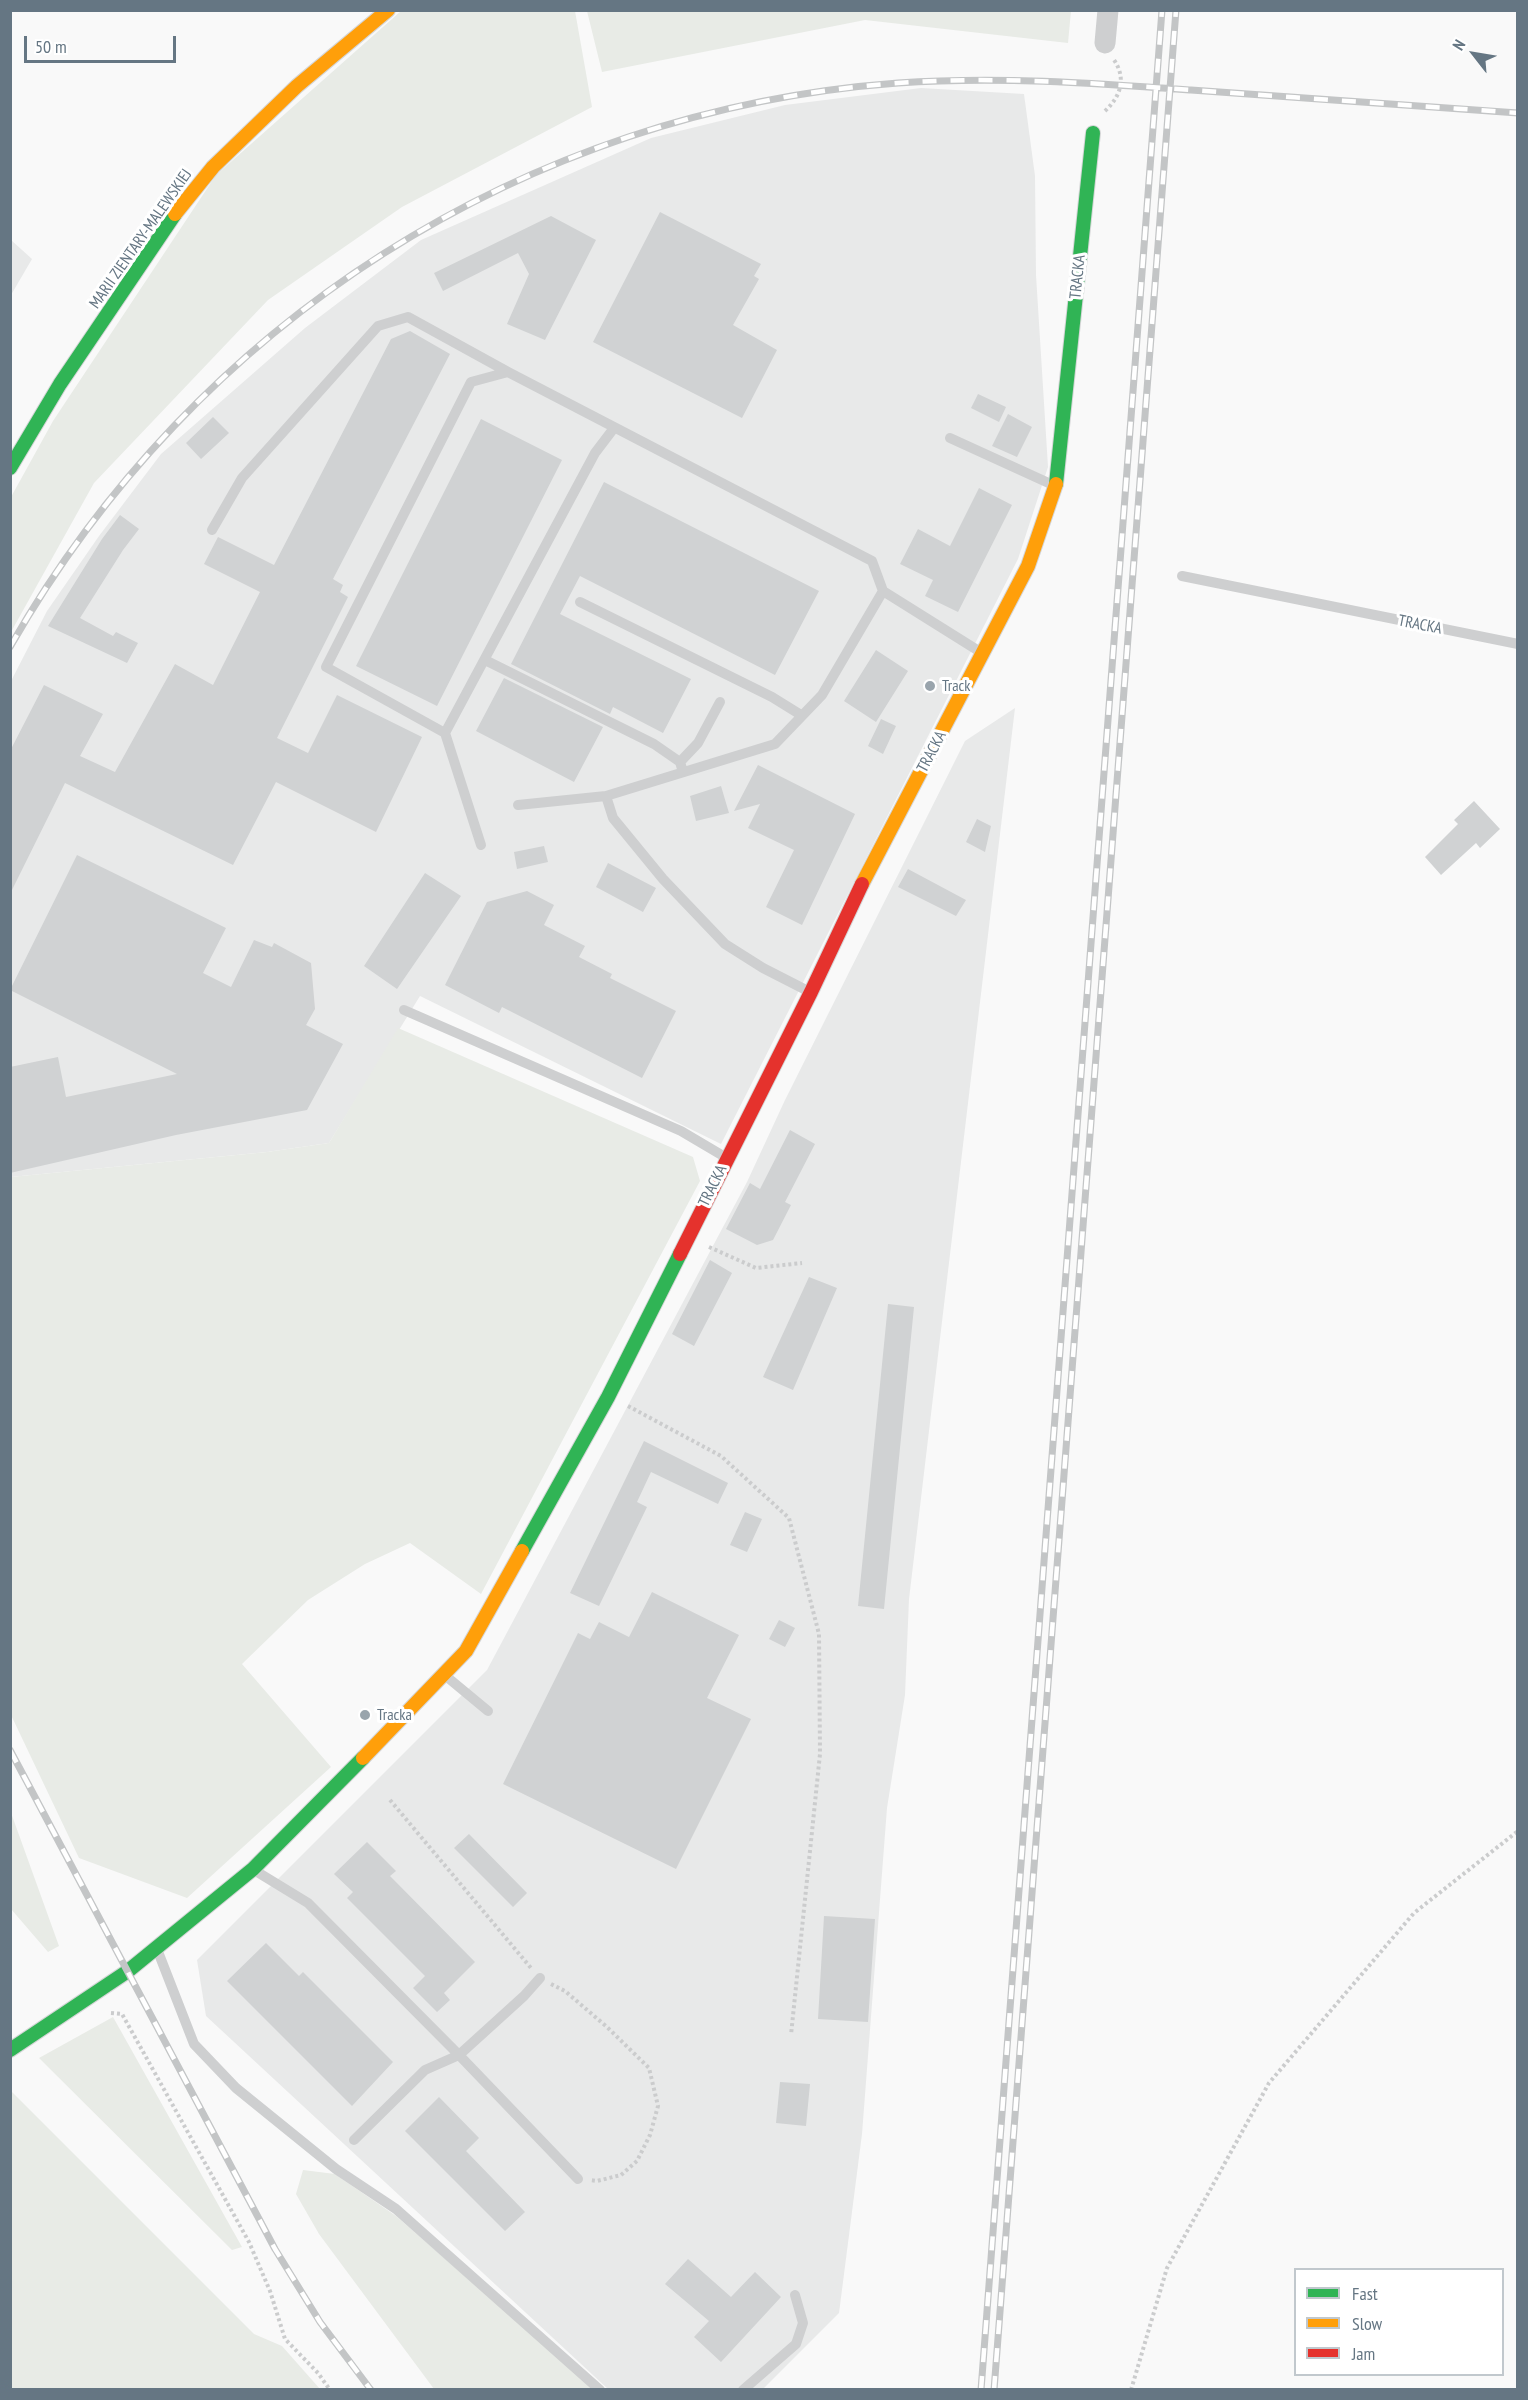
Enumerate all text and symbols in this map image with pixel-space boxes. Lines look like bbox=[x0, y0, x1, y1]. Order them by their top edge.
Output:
scale bar bbox=[27, 24, 178, 62]
north arrow bbox=[1444, 24, 1504, 84]
text: 50 m bbox=[35, 35, 67, 58]
text: N bbox=[1448, 36, 1469, 54]
street label: MARII ZIENTARY-MALEWSKIEJ bbox=[86, 166, 196, 312]
street label: TRACKA bbox=[1066, 254, 1090, 300]
street label: TRACKA bbox=[1397, 611, 1443, 639]
place label: Track bbox=[942, 676, 970, 696]
marker: Track bbox=[923, 679, 937, 693]
street label: TRACKA bbox=[913, 728, 951, 776]
street label: TRACKA bbox=[695, 1162, 731, 1210]
place label: Tracka bbox=[377, 1705, 412, 1725]
marker: Tracka bbox=[358, 1708, 372, 1722]
legend bbox=[1294, 2268, 1504, 2376]
text: Fast bbox=[1352, 2282, 1378, 2305]
text: Slow bbox=[1352, 2312, 1382, 2335]
text: Jam bbox=[1352, 2342, 1375, 2365]

